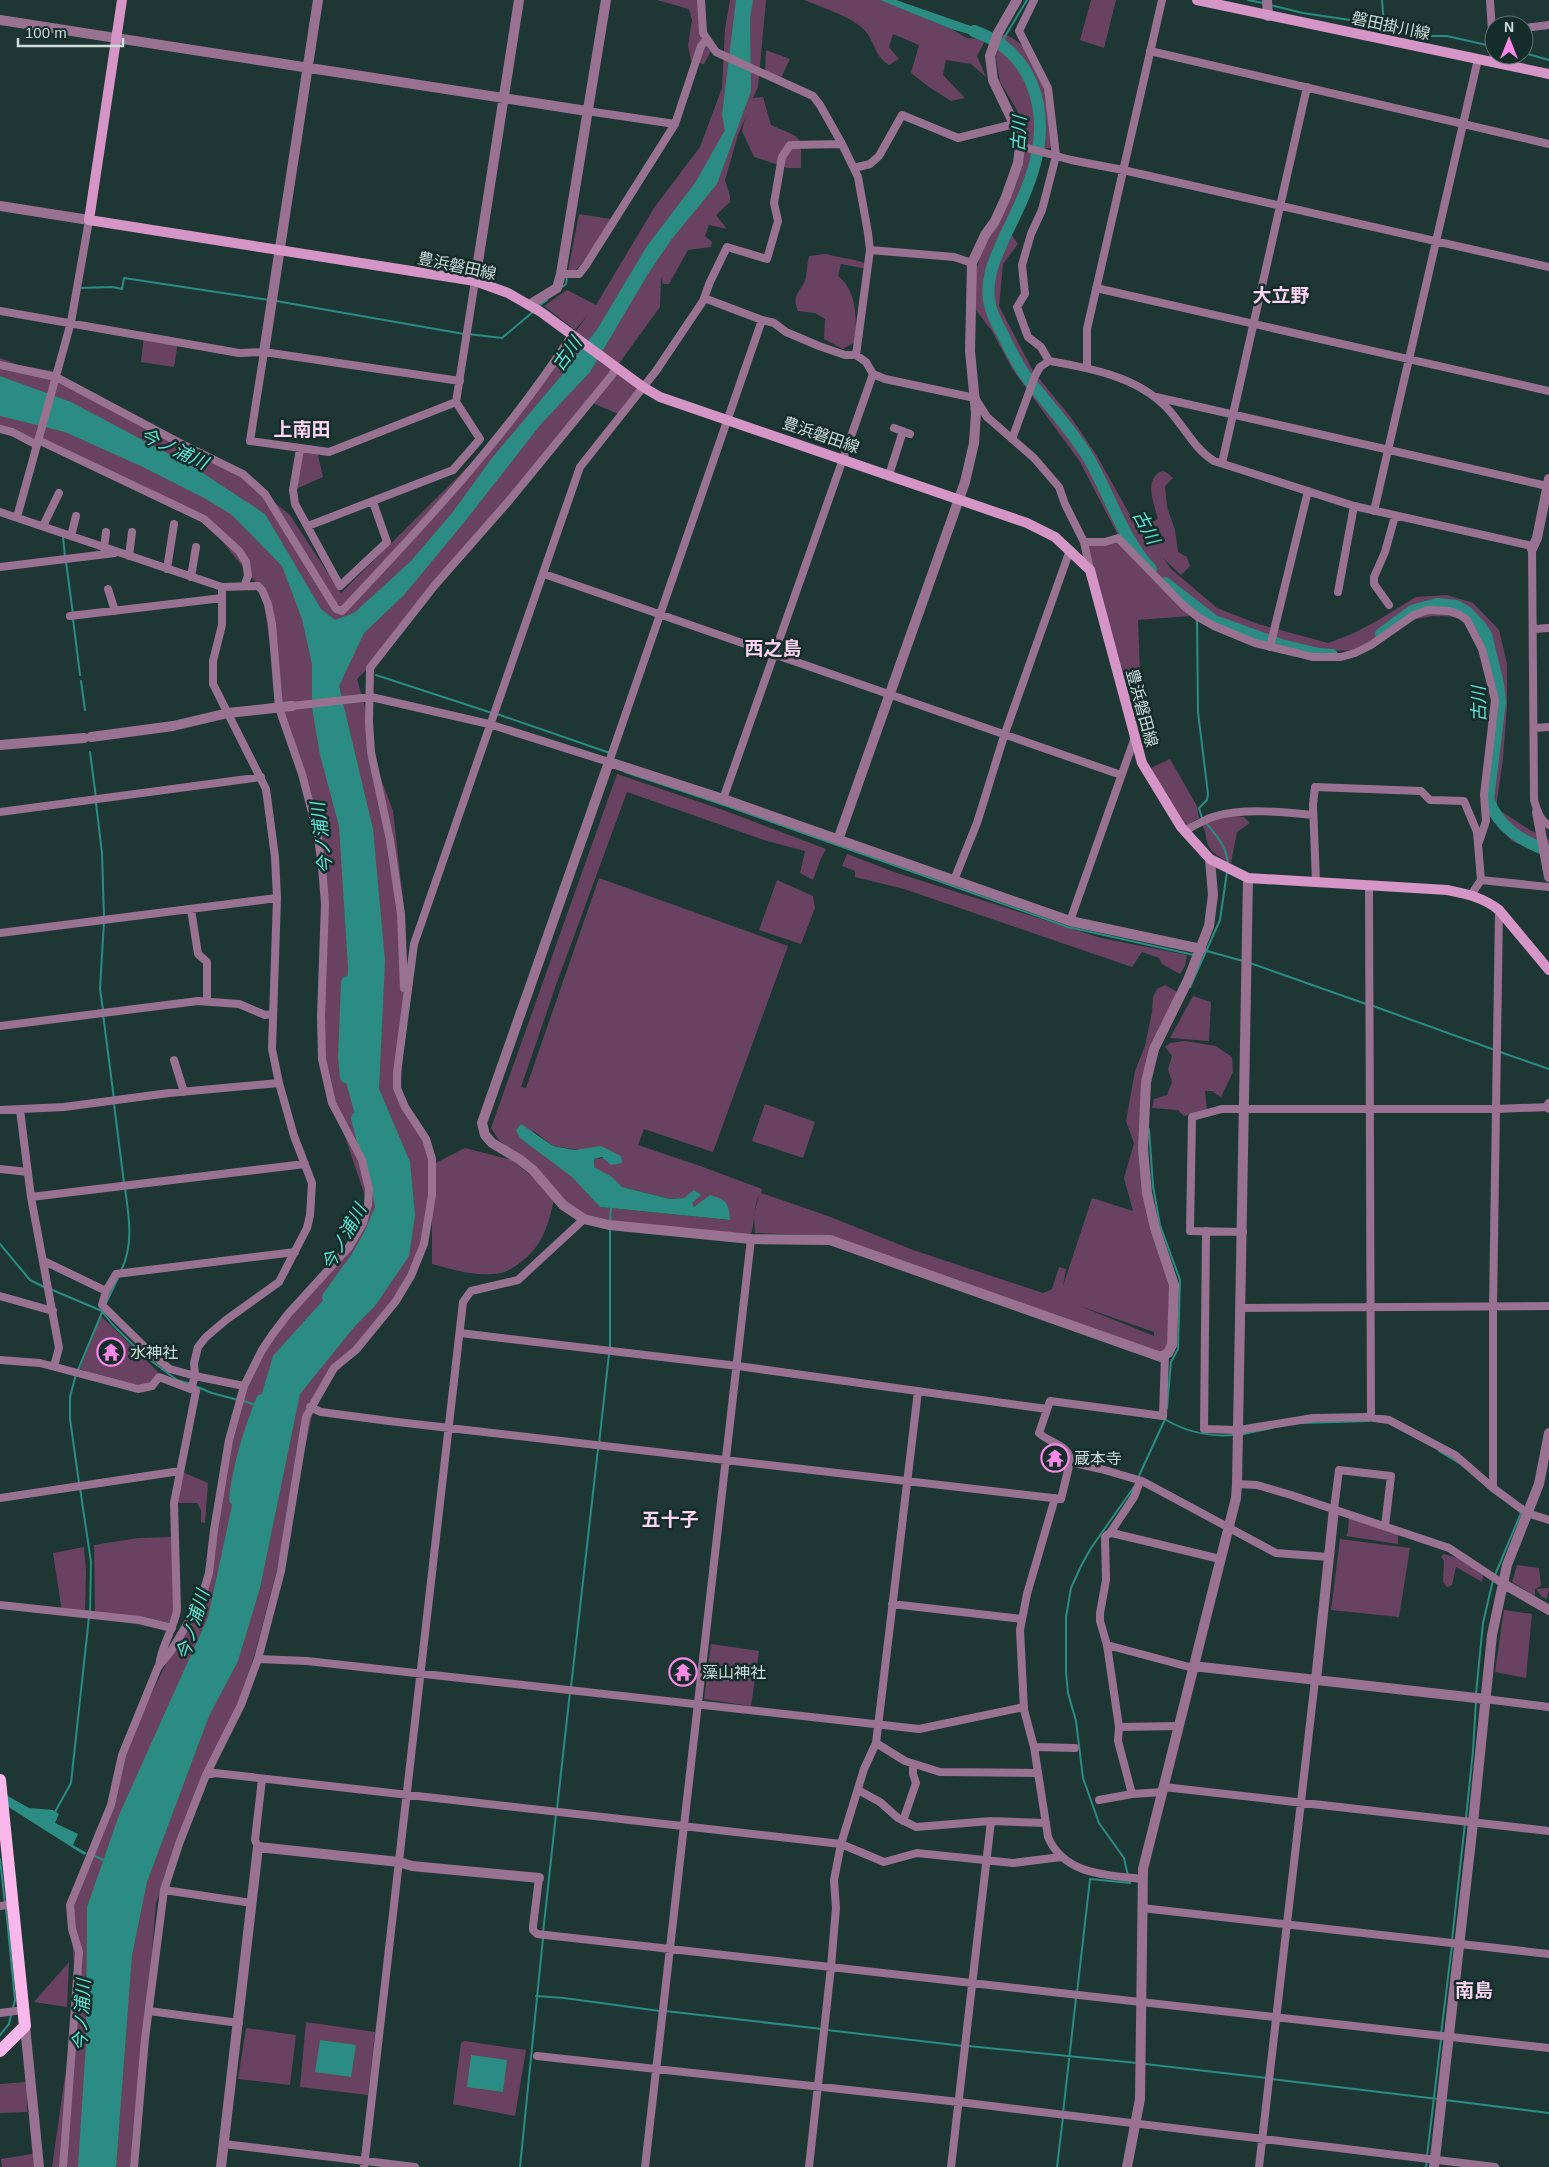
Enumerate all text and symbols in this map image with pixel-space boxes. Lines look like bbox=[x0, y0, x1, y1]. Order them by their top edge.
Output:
street label: 磐田掛川線 bbox=[1350, 9, 1432, 43]
scale bar bbox=[18, 15, 122, 47]
north arrow bbox=[1484, 15, 1534, 65]
text: N bbox=[1504, 19, 1514, 35]
text: 100 m bbox=[25, 24, 67, 41]
water label: 古川 bbox=[1008, 114, 1030, 152]
street label: 豊浜磐田線 bbox=[416, 249, 498, 283]
district label: 大立野 bbox=[1252, 285, 1310, 306]
water label: 古川 bbox=[548, 332, 587, 374]
street label: 豊浜磐田線 bbox=[780, 414, 862, 456]
district label: 上南田 bbox=[273, 419, 331, 440]
water label: 今ノ浦川 bbox=[137, 425, 213, 474]
water label: 古川 bbox=[1129, 506, 1164, 549]
district label: 西之島 bbox=[744, 638, 802, 659]
street label: 豊浜磐田線 bbox=[1123, 667, 1161, 749]
water label: 古川 bbox=[1469, 684, 1489, 722]
water label: 今ノ浦川 bbox=[307, 799, 336, 875]
water label: 今ノ浦川 bbox=[318, 1199, 371, 1273]
temple icon: 水神社 bbox=[96, 1337, 126, 1367]
place label: 水神社 bbox=[130, 1344, 178, 1361]
temple icon: 蔵本寺 bbox=[1040, 1443, 1070, 1473]
place label: 蔵本寺 bbox=[1074, 1450, 1122, 1467]
district label: 五十子 bbox=[641, 1509, 699, 1530]
water label: 今ノ浦川 bbox=[173, 1586, 214, 1662]
temple icon: 藻山神社 bbox=[668, 1657, 698, 1687]
place label: 藻山神社 bbox=[702, 1664, 766, 1681]
water label: 今ノ浦川 bbox=[70, 1977, 94, 2051]
district label: 南島 bbox=[1455, 1980, 1493, 2001]

